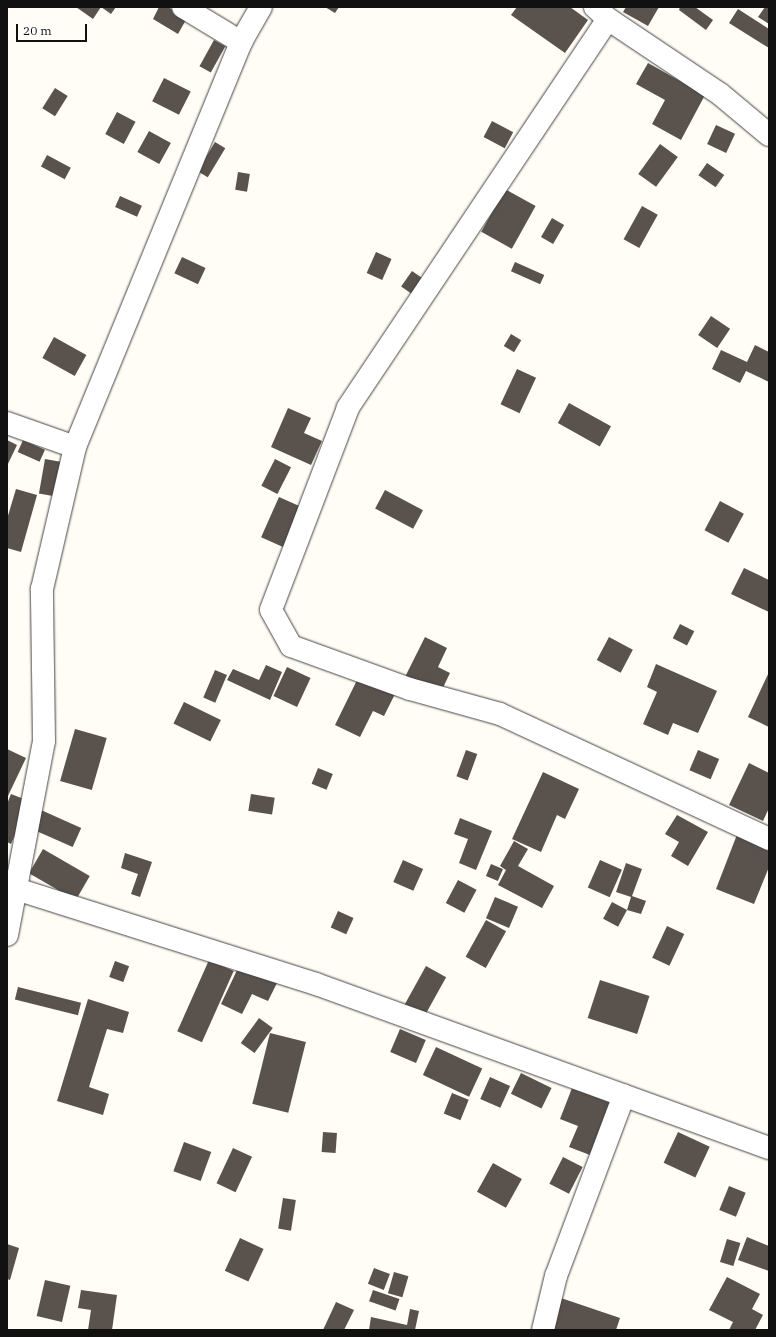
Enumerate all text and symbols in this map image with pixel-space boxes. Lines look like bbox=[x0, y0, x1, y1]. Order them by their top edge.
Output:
scale bar bbox=[18, 16, 89, 42]
text: 20 m bbox=[23, 23, 52, 38]

